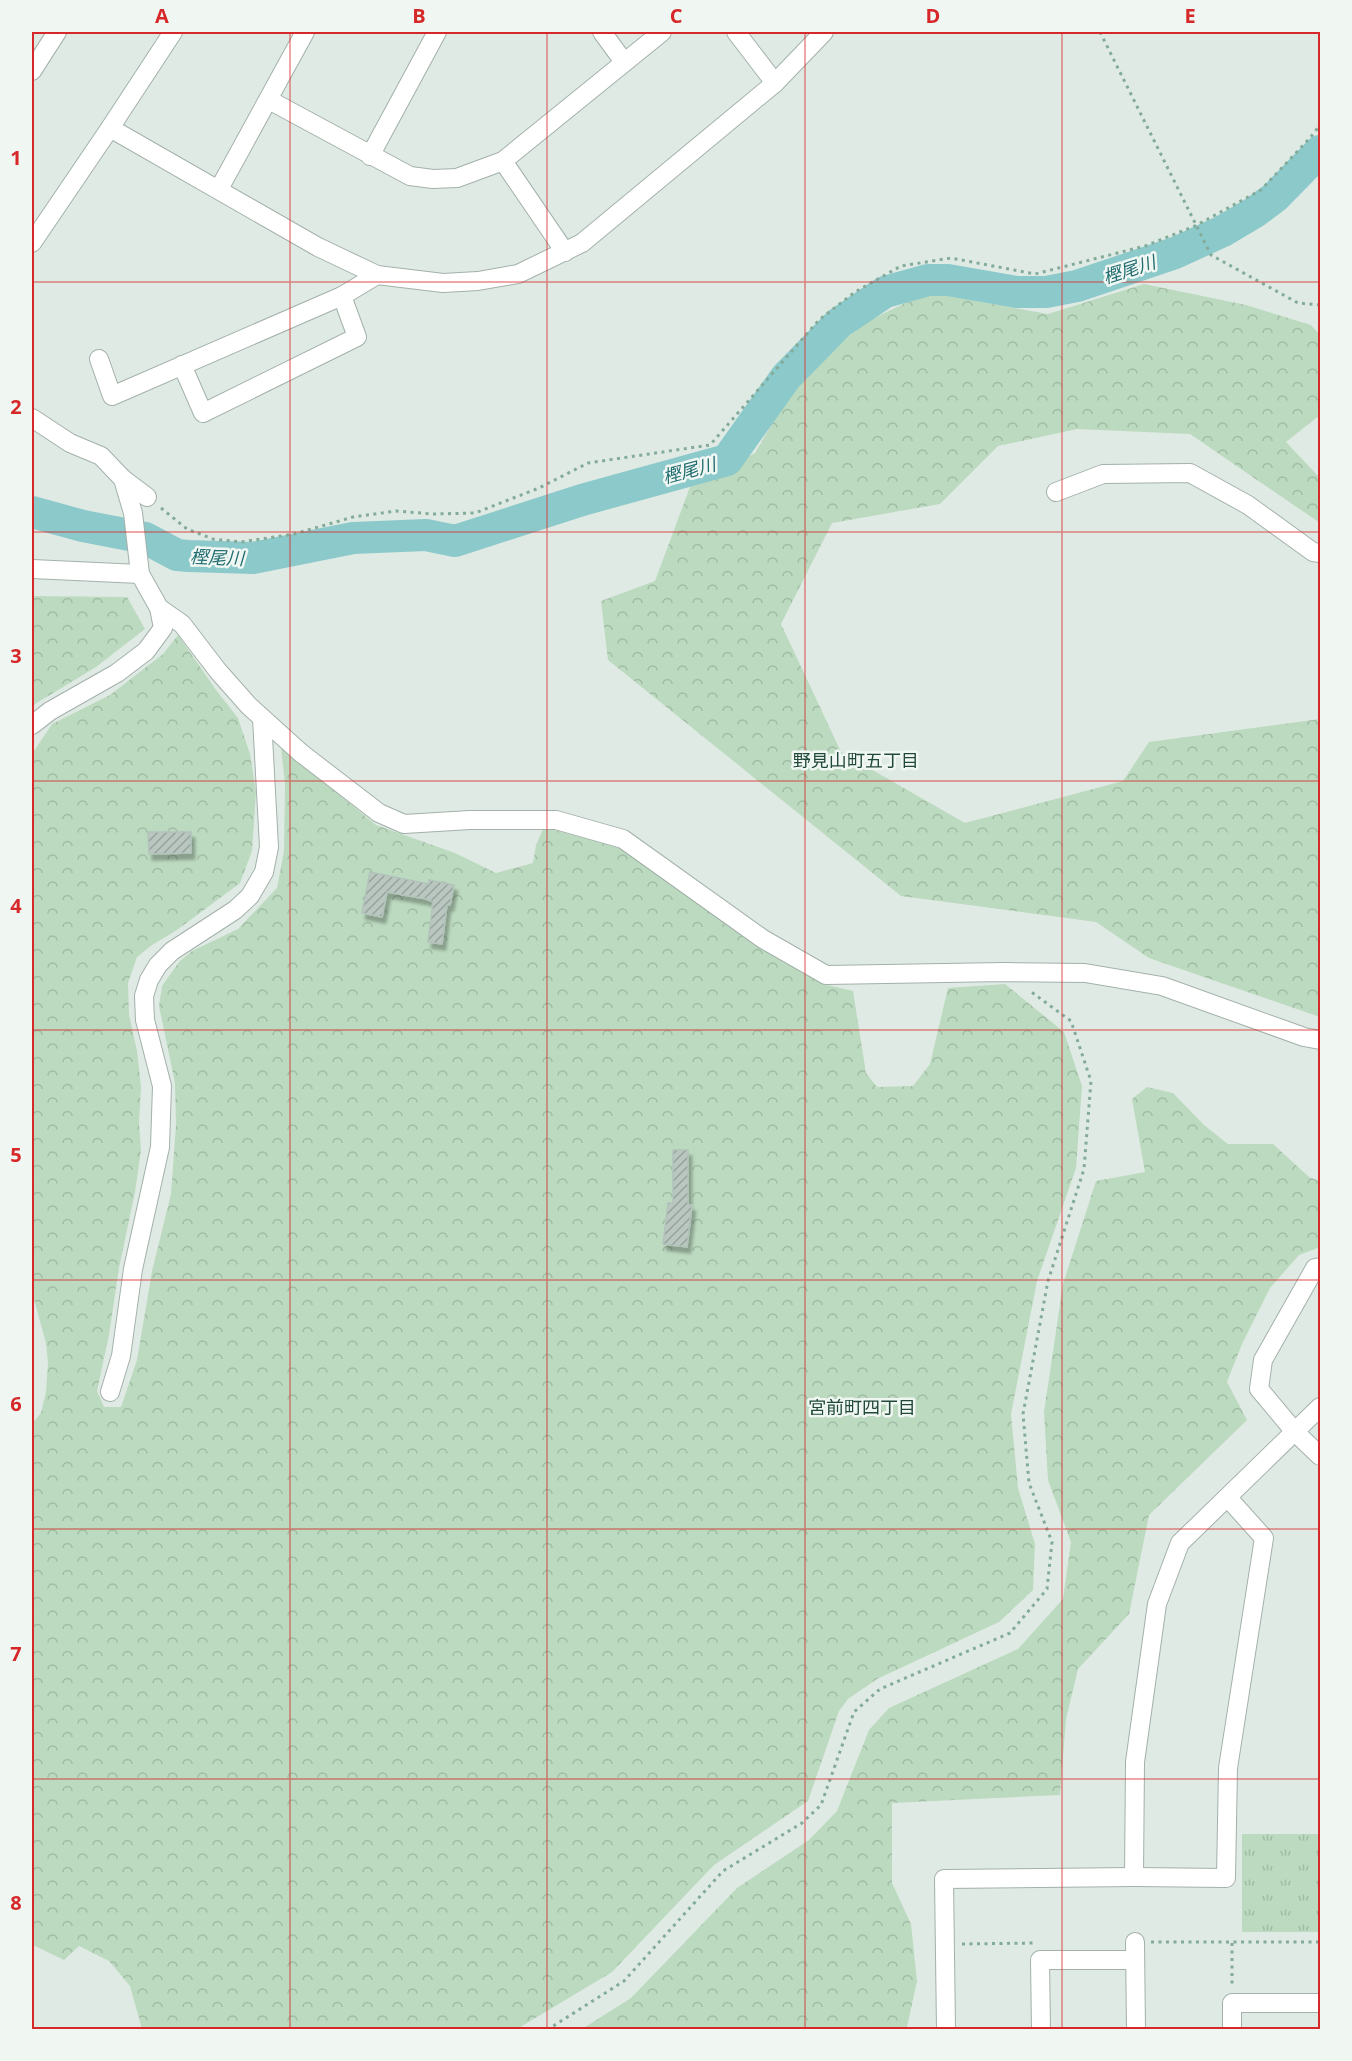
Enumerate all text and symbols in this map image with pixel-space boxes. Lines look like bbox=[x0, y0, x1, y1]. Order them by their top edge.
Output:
text: A bbox=[155, 2, 169, 29]
text: B bbox=[412, 2, 426, 29]
text: C bbox=[670, 2, 683, 29]
text: D bbox=[926, 2, 940, 29]
text: E bbox=[1184, 2, 1196, 29]
text: 1 bbox=[10, 144, 22, 171]
water label: 樫尾川 bbox=[1100, 249, 1160, 289]
text: 2 bbox=[10, 393, 22, 420]
water label: 樫尾川 bbox=[660, 451, 720, 489]
water label: 樫尾川 bbox=[190, 544, 246, 570]
text: 3 bbox=[10, 642, 22, 669]
district label: 野見山町五丁目 bbox=[793, 748, 919, 772]
text: 4 bbox=[10, 892, 22, 919]
text: 5 bbox=[10, 1141, 22, 1168]
text: 6 bbox=[10, 1390, 22, 1417]
district label: 宮前町四丁目 bbox=[808, 1395, 916, 1419]
text: 7 bbox=[10, 1640, 22, 1667]
text: 8 bbox=[10, 1889, 22, 1916]

